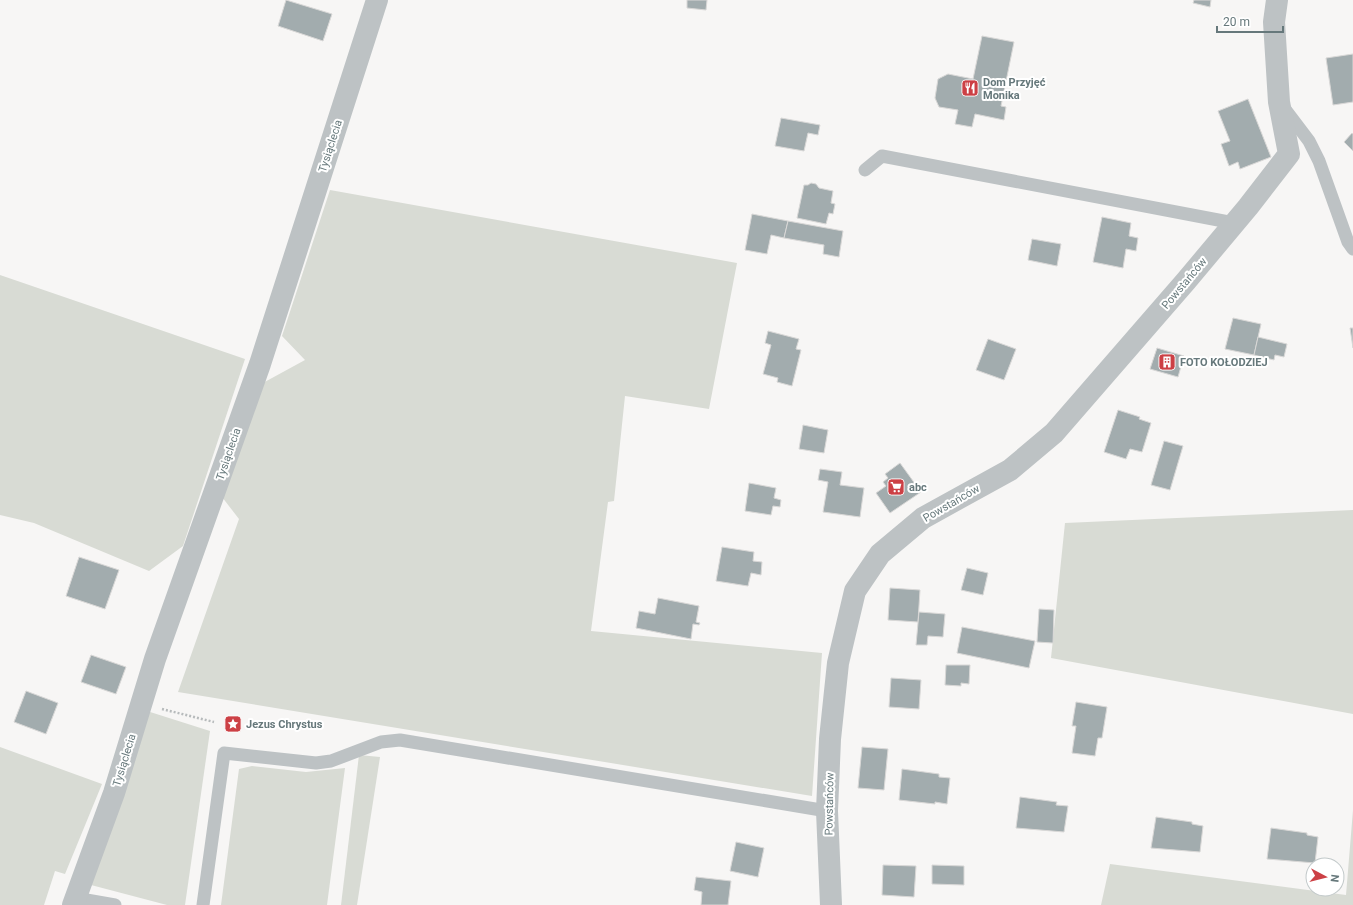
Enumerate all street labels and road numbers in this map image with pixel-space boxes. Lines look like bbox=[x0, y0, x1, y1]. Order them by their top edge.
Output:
street label: Tysiąclecia bbox=[316, 118, 345, 174]
street label: Powstańców bbox=[1159, 254, 1210, 312]
street label: Tysiąclecia bbox=[213, 426, 243, 482]
street label: Powstańców bbox=[921, 482, 982, 525]
street label: Tysiąclecia bbox=[110, 732, 139, 788]
street label: Powstańców bbox=[822, 772, 837, 836]

